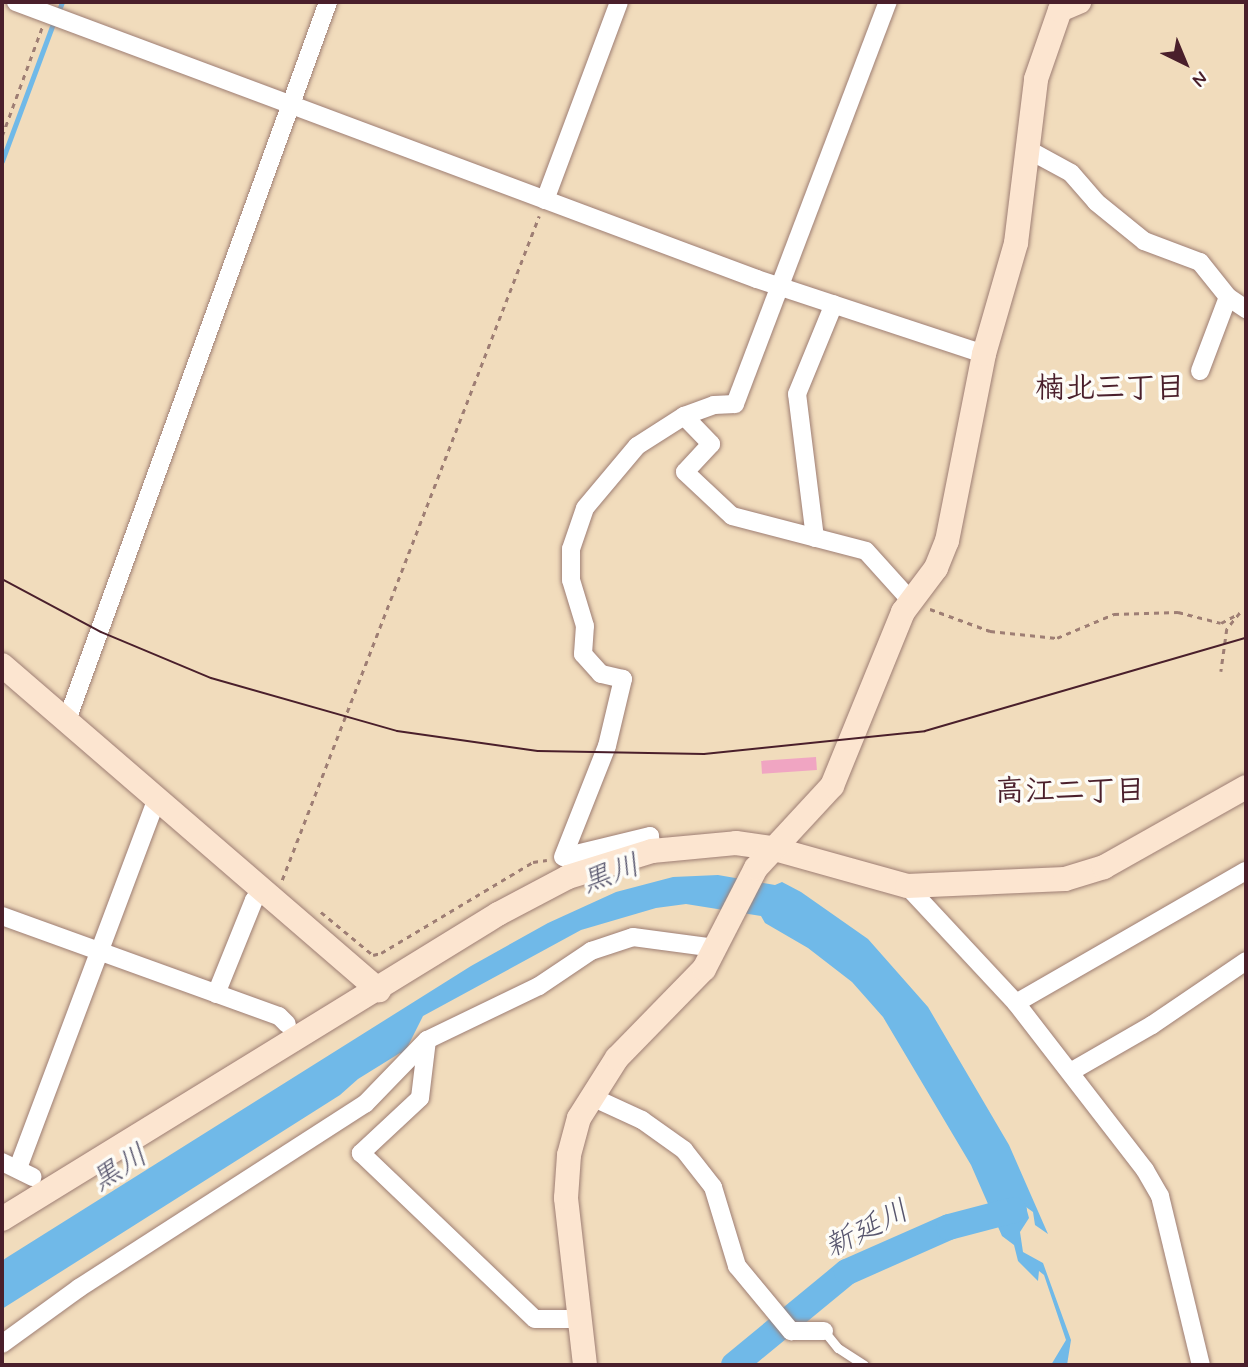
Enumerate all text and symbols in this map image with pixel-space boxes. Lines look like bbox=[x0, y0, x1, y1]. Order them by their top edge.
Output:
north arrow bbox=[1150, 28, 1220, 98]
text: N bbox=[1187, 65, 1213, 92]
district label: 楠北三丁目 bbox=[1035, 371, 1185, 407]
district label: 高江二丁目 bbox=[995, 774, 1145, 810]
water label: 黒川 bbox=[577, 848, 645, 902]
water label: 黒川 bbox=[85, 1138, 155, 1200]
water label: 新延川 bbox=[819, 1194, 915, 1266]

